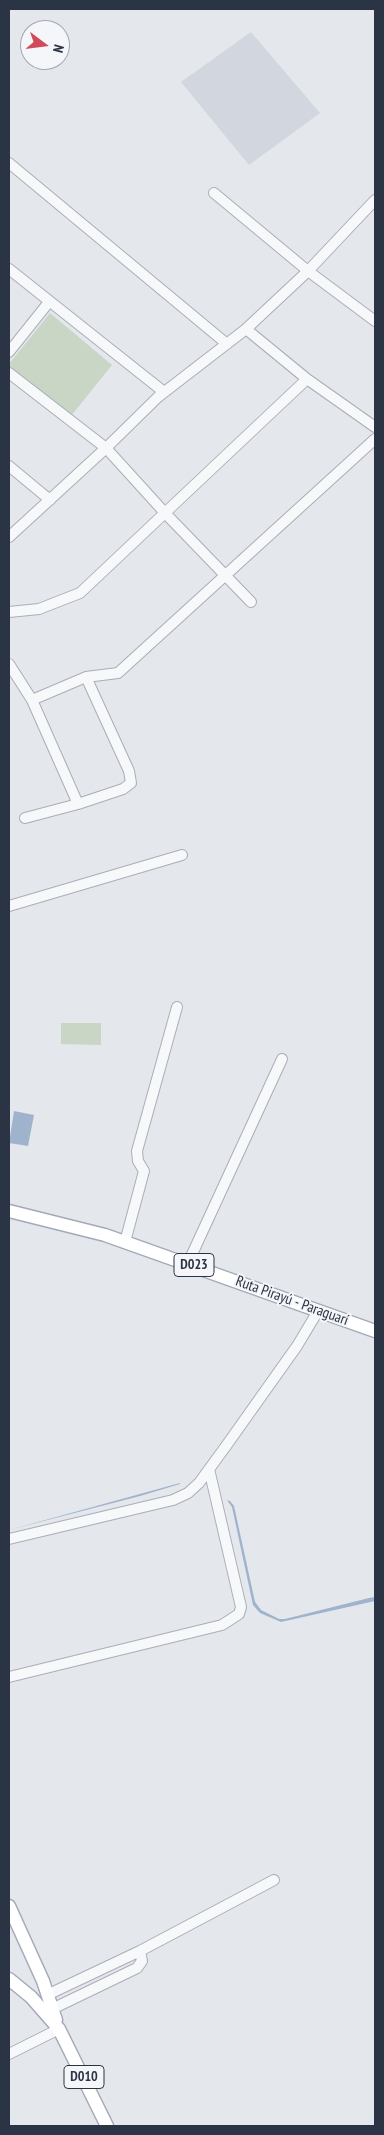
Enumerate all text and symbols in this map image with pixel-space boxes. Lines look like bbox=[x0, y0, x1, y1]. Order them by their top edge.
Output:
north arrow bbox=[20, 20, 70, 70]
text: N bbox=[49, 43, 68, 55]
road number: D023 bbox=[174, 1254, 214, 1276]
street label: Ruta Pirayú - Paraguarí bbox=[233, 1272, 351, 1330]
road number: D010 bbox=[64, 2066, 104, 2088]

